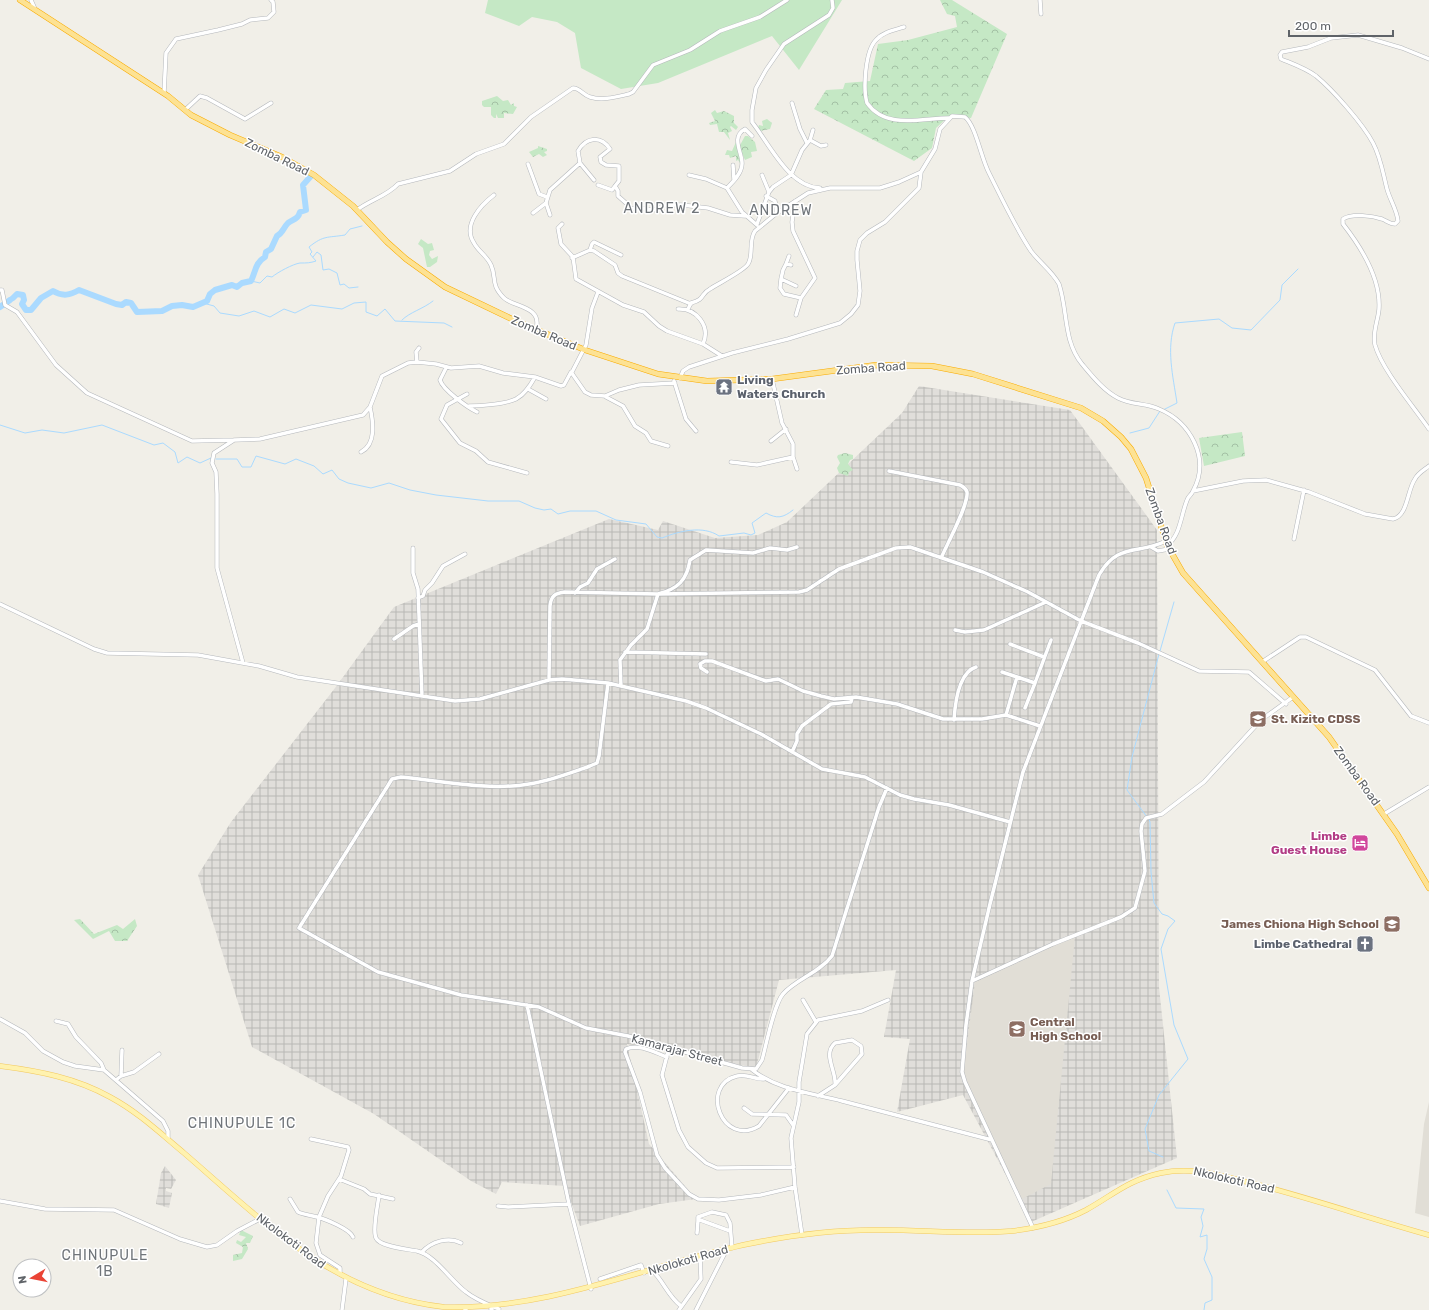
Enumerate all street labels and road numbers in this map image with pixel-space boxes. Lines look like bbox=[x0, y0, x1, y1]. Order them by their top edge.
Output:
street label: Zomba Road bbox=[243, 135, 311, 179]
street label: Zomba Road bbox=[509, 313, 579, 353]
street label: Zomba Road bbox=[836, 359, 906, 377]
street label: Zomba Road bbox=[1142, 486, 1180, 556]
street label: Zomba Road bbox=[1331, 744, 1383, 808]
street label: Kamarajar Street bbox=[630, 1031, 724, 1069]
street label: Nkolokoti Road bbox=[1192, 1164, 1276, 1196]
street label: Nkolokoti Road bbox=[254, 1211, 328, 1271]
street label: Nkolokoti Road bbox=[646, 1242, 730, 1278]

